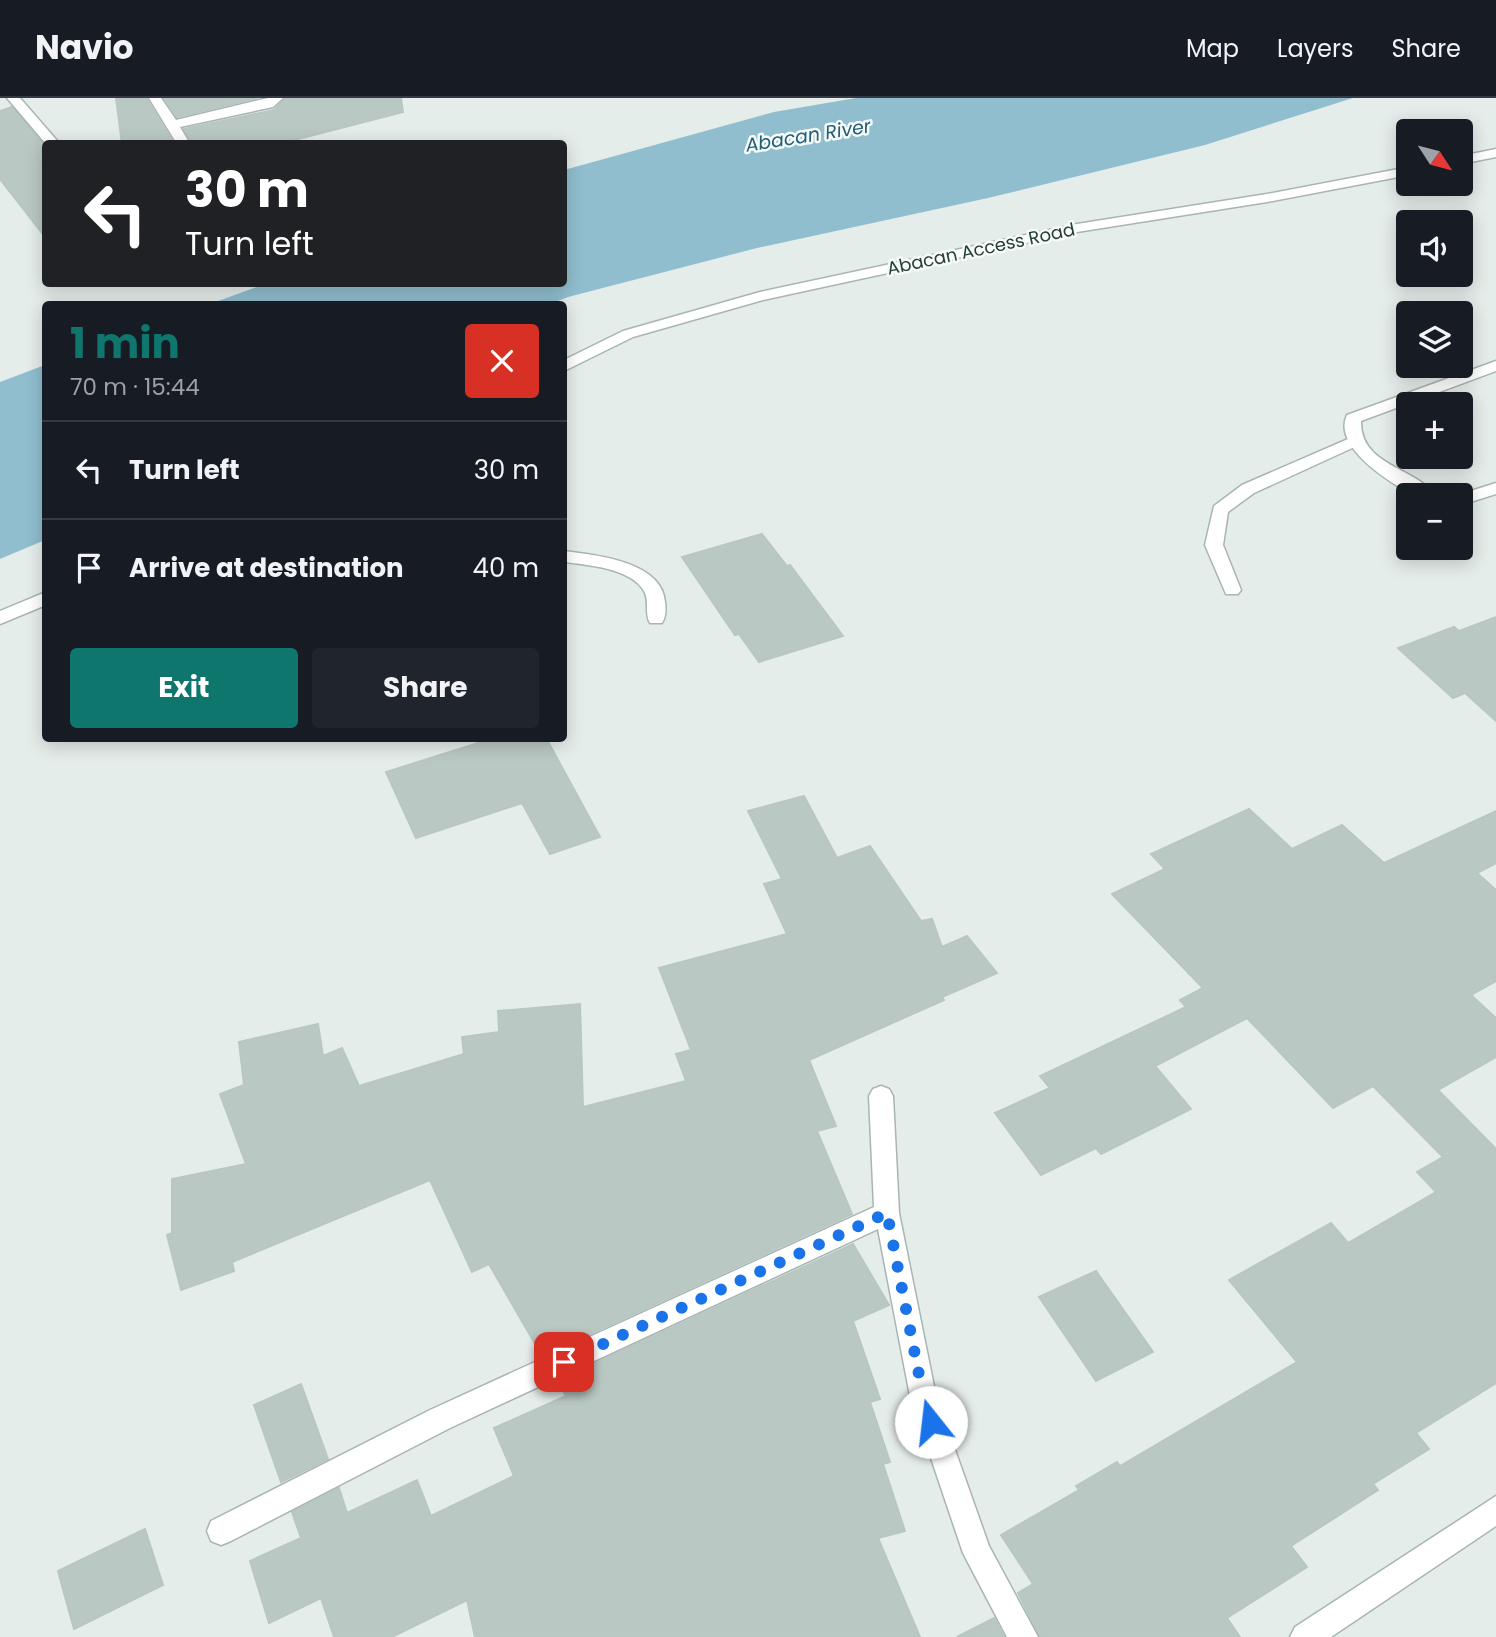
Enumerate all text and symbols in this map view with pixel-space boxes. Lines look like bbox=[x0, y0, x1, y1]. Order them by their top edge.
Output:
text: Navio bbox=[35, 24, 134, 71]
text: Map bbox=[1186, 32, 1239, 65]
text: Layers bbox=[1277, 32, 1353, 65]
text: Share bbox=[1391, 32, 1461, 65]
water label: Abacan River bbox=[743, 112, 874, 159]
north arrow bbox=[1396, 119, 1474, 196]
map controls bbox=[1396, 119, 1473, 560]
text: 30 m bbox=[185, 156, 309, 224]
icon: left bbox=[70, 168, 161, 259]
button: sound bbox=[1396, 210, 1473, 287]
street label: Abacan Access Road bbox=[885, 216, 1077, 281]
text: Turn left bbox=[185, 221, 314, 266]
button: layers bbox=[1396, 301, 1473, 378]
text: 1 min bbox=[70, 314, 180, 373]
button: close bbox=[465, 324, 539, 398]
text: 70 m · 15:44 bbox=[70, 371, 200, 403]
button: + bbox=[1396, 392, 1473, 469]
icon: left bbox=[70, 451, 108, 489]
text: Turn left bbox=[129, 452, 240, 488]
text: 30 m bbox=[474, 452, 539, 488]
button: − bbox=[1396, 483, 1473, 560]
icon: arrive bbox=[70, 549, 108, 587]
text: Arrive at destination bbox=[129, 550, 404, 586]
text: 40 m bbox=[473, 550, 539, 586]
button: Exit bbox=[70, 648, 298, 728]
button: Share bbox=[312, 648, 539, 728]
pin bbox=[534, 1332, 594, 1392]
icon: arrive bbox=[545, 1343, 583, 1381]
position arrow bbox=[894, 1385, 968, 1459]

